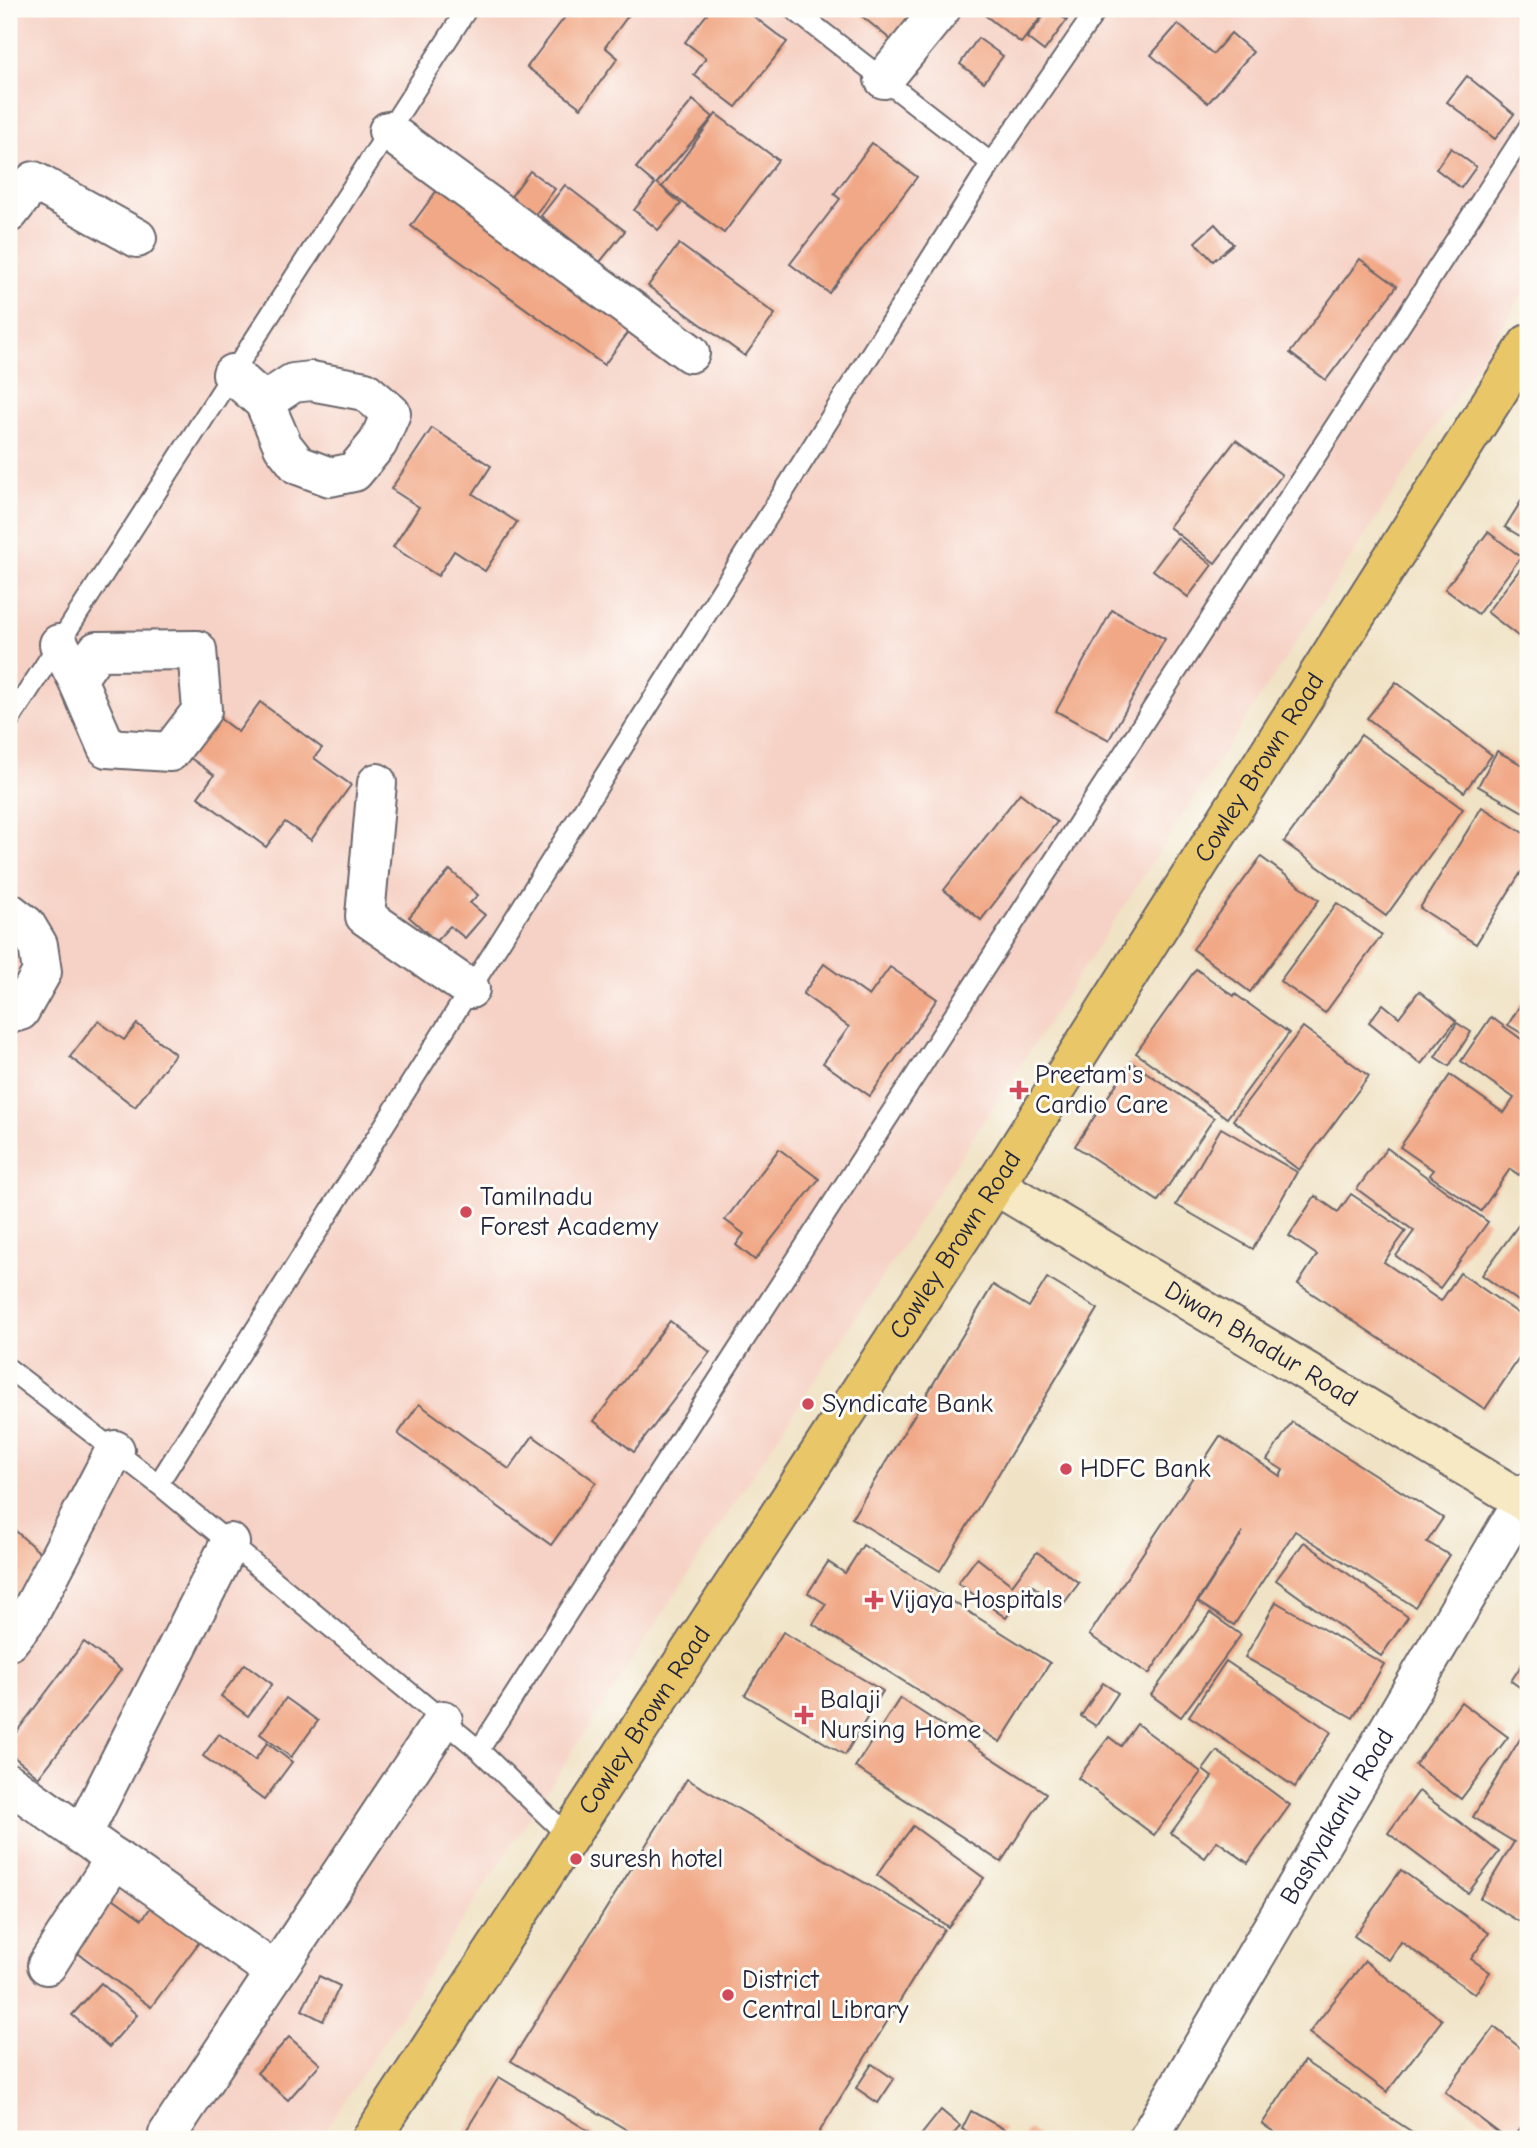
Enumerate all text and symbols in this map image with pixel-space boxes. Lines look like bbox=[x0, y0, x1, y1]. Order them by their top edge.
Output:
street label: Cowley Brown Road bbox=[1188, 667, 1331, 868]
place label: Preetam's Cardio Care bbox=[1035, 1060, 1168, 1120]
marker: Preetam's Cardio Care bbox=[1009, 1080, 1029, 1100]
street label: Cowley Brown Road bbox=[883, 1145, 1028, 1345]
place label: Tamilnadu Forest Academy bbox=[480, 1182, 658, 1242]
marker: Tamilnadu Forest Academy bbox=[458, 1204, 474, 1220]
street label: Diwan Bhadur Road bbox=[1159, 1275, 1363, 1413]
place label: Syndicate Bank bbox=[822, 1389, 993, 1419]
marker: Syndicate Bank bbox=[800, 1396, 816, 1412]
place label: HDFC Bank bbox=[1080, 1454, 1211, 1484]
marker: HDFC Bank bbox=[1058, 1461, 1074, 1477]
place label: Vijaya Hospitals bbox=[890, 1585, 1062, 1615]
marker: Vijaya Hospitals bbox=[864, 1590, 884, 1610]
street label: Cowley Brown Road bbox=[572, 1621, 717, 1820]
place label: Balaji Nursing Home bbox=[820, 1685, 981, 1745]
marker: Balaji Nursing Home bbox=[794, 1705, 814, 1725]
street label: Bashyakarlu Road bbox=[1274, 1723, 1401, 1910]
place label: suresh hotel bbox=[590, 1844, 723, 1874]
marker: suresh hotel bbox=[568, 1851, 584, 1867]
place label: District Central Library bbox=[742, 1965, 909, 2025]
marker: District Central Library bbox=[720, 1987, 736, 2003]

